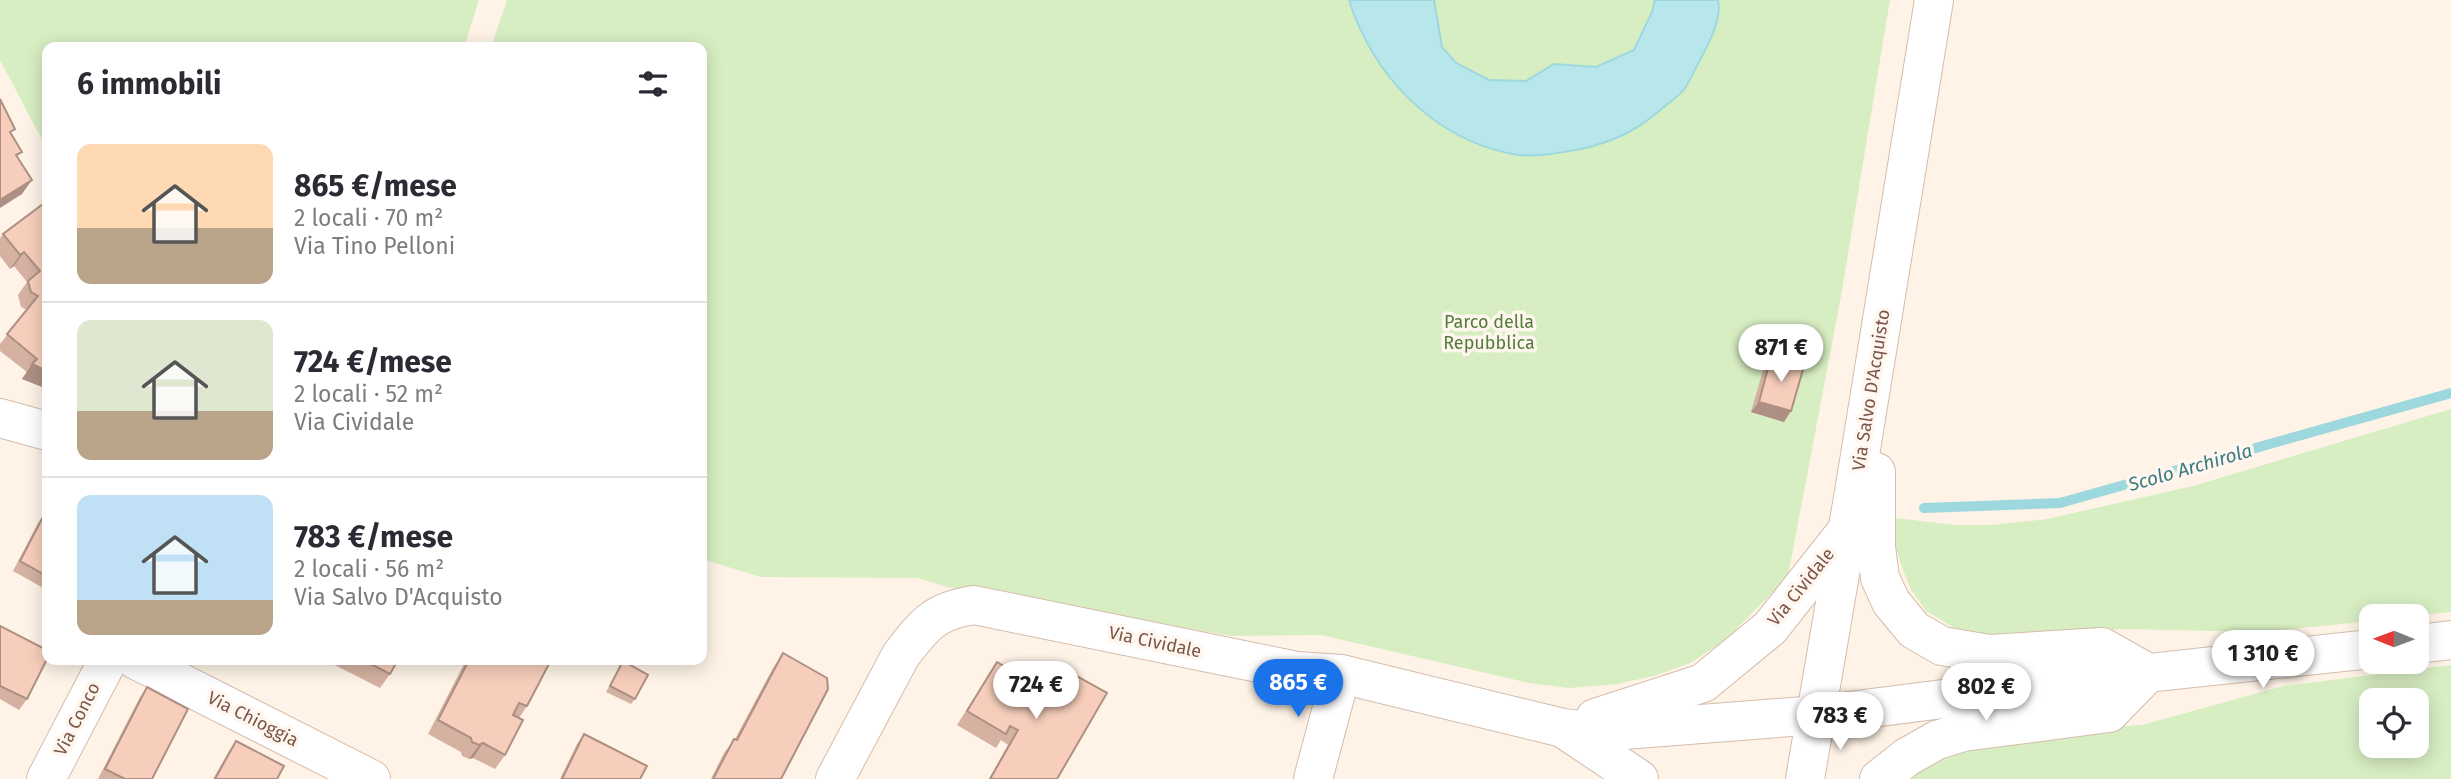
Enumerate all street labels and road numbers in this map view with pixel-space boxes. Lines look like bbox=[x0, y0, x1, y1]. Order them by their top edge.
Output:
street label: Via Salvo D'Acquisto bbox=[1847, 308, 1895, 472]
street label: Via Cividale bbox=[1763, 544, 1839, 630]
street label: Via Cividale bbox=[1107, 621, 1203, 663]
street label: Via Conco bbox=[49, 679, 105, 759]
street label: Via Chioggia bbox=[204, 687, 302, 751]

